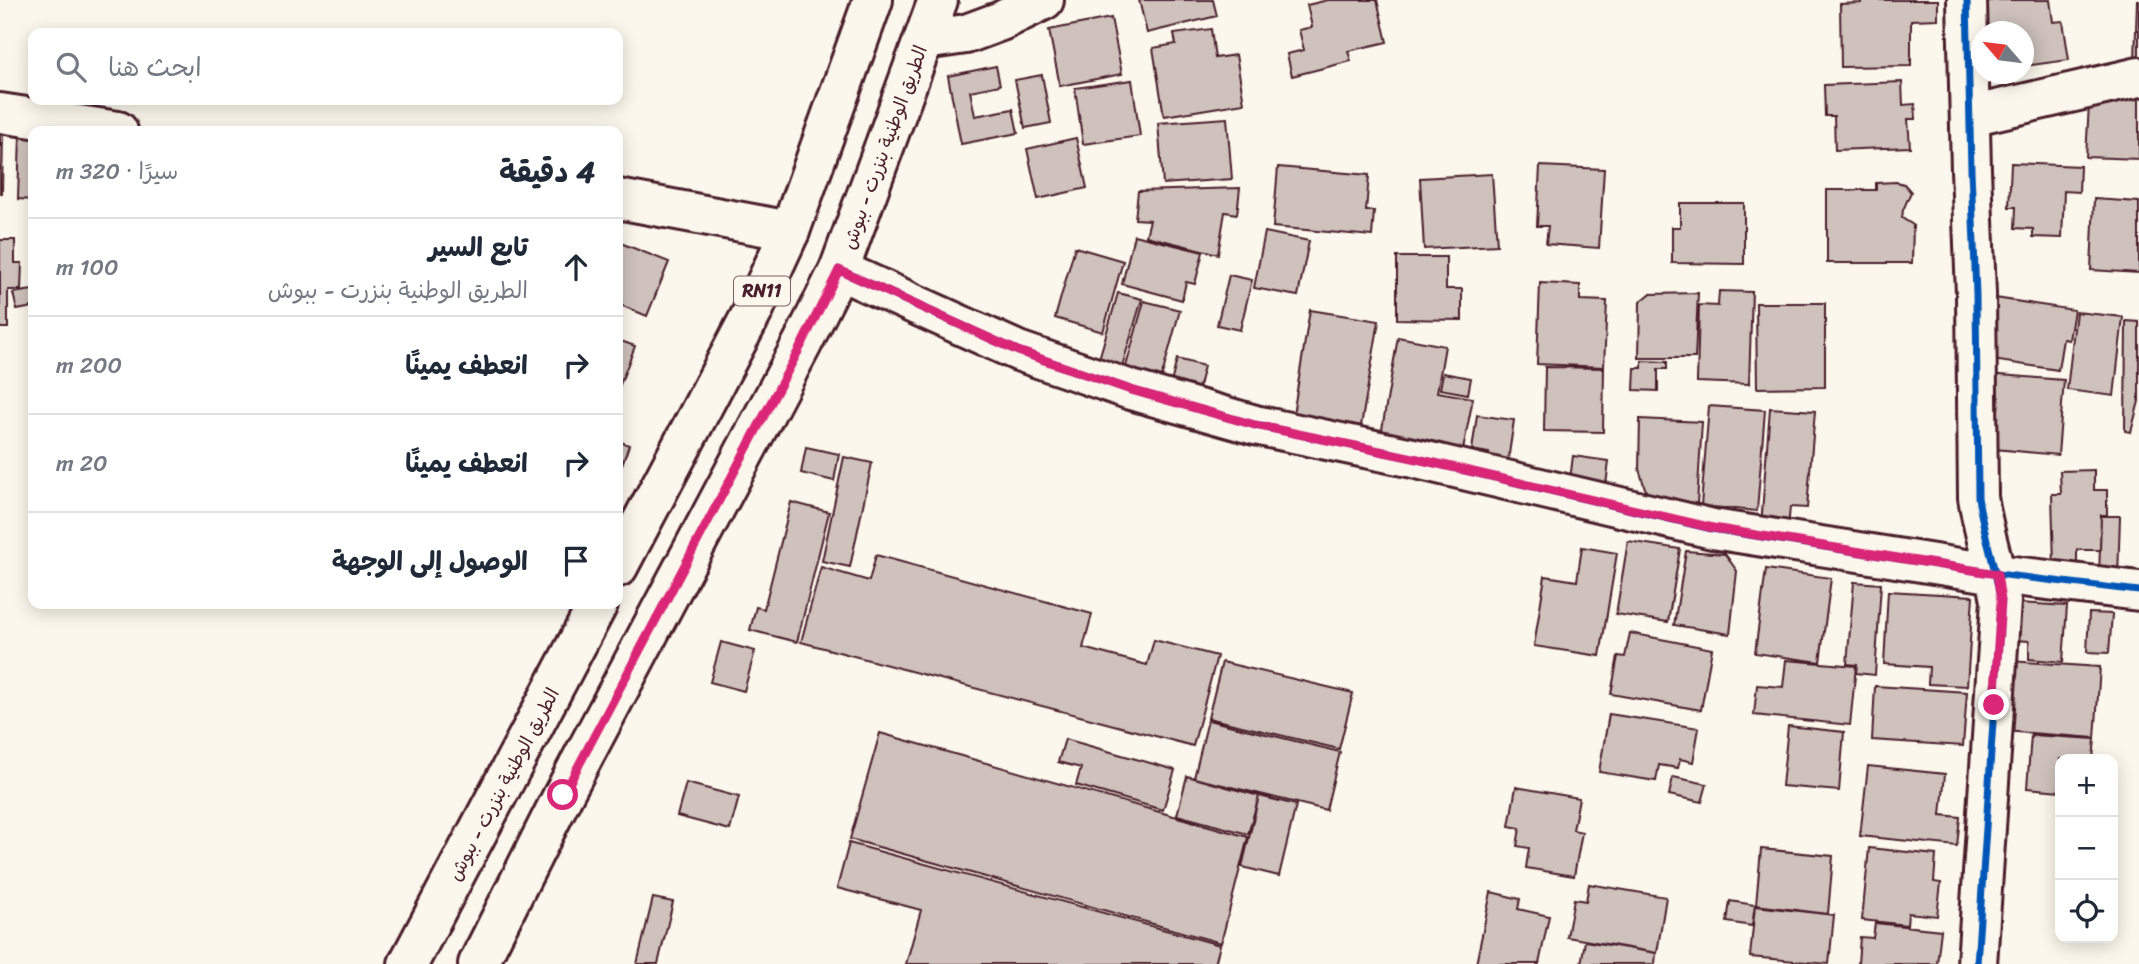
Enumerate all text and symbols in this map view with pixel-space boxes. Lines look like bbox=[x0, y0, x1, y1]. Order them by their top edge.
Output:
north arrow bbox=[1971, 21, 2034, 84]
search box bbox=[28, 28, 623, 105]
street label: الطريق الوطنية بنزرت - ببوش bbox=[832, 41, 937, 254]
text: ابحث هنا bbox=[108, 44, 202, 90]
icon: search bbox=[52, 48, 90, 86]
text: 4 دقيقة bbox=[499, 145, 595, 199]
text: سيرًا · 320 m bbox=[56, 151, 178, 192]
text: تابع السير bbox=[429, 224, 528, 270]
text: 100 m bbox=[56, 247, 119, 288]
icon: ahead bbox=[557, 248, 595, 286]
text: الطريق الوطنية بنزرت - ببوش bbox=[268, 270, 528, 311]
road number: RN11 bbox=[734, 276, 790, 306]
text: انعطف يمينًا bbox=[405, 342, 528, 388]
text: 200 m bbox=[56, 345, 122, 386]
icon: right bbox=[557, 346, 595, 384]
text: انعطف يمينًا bbox=[405, 440, 528, 486]
text: 20 m bbox=[56, 443, 107, 484]
icon: right bbox=[557, 444, 595, 482]
text: الوصول إلى الوجهة bbox=[332, 538, 528, 584]
icon: arrive bbox=[557, 542, 595, 580]
street label: الطريق الوطنية بنزرت - ببوش bbox=[438, 682, 568, 887]
route end bbox=[1978, 689, 2009, 720]
map controls bbox=[2055, 754, 2118, 943]
button: + bbox=[2055, 754, 2118, 817]
route start bbox=[547, 779, 578, 810]
button: − bbox=[2055, 817, 2118, 880]
button: locate bbox=[2055, 880, 2118, 943]

